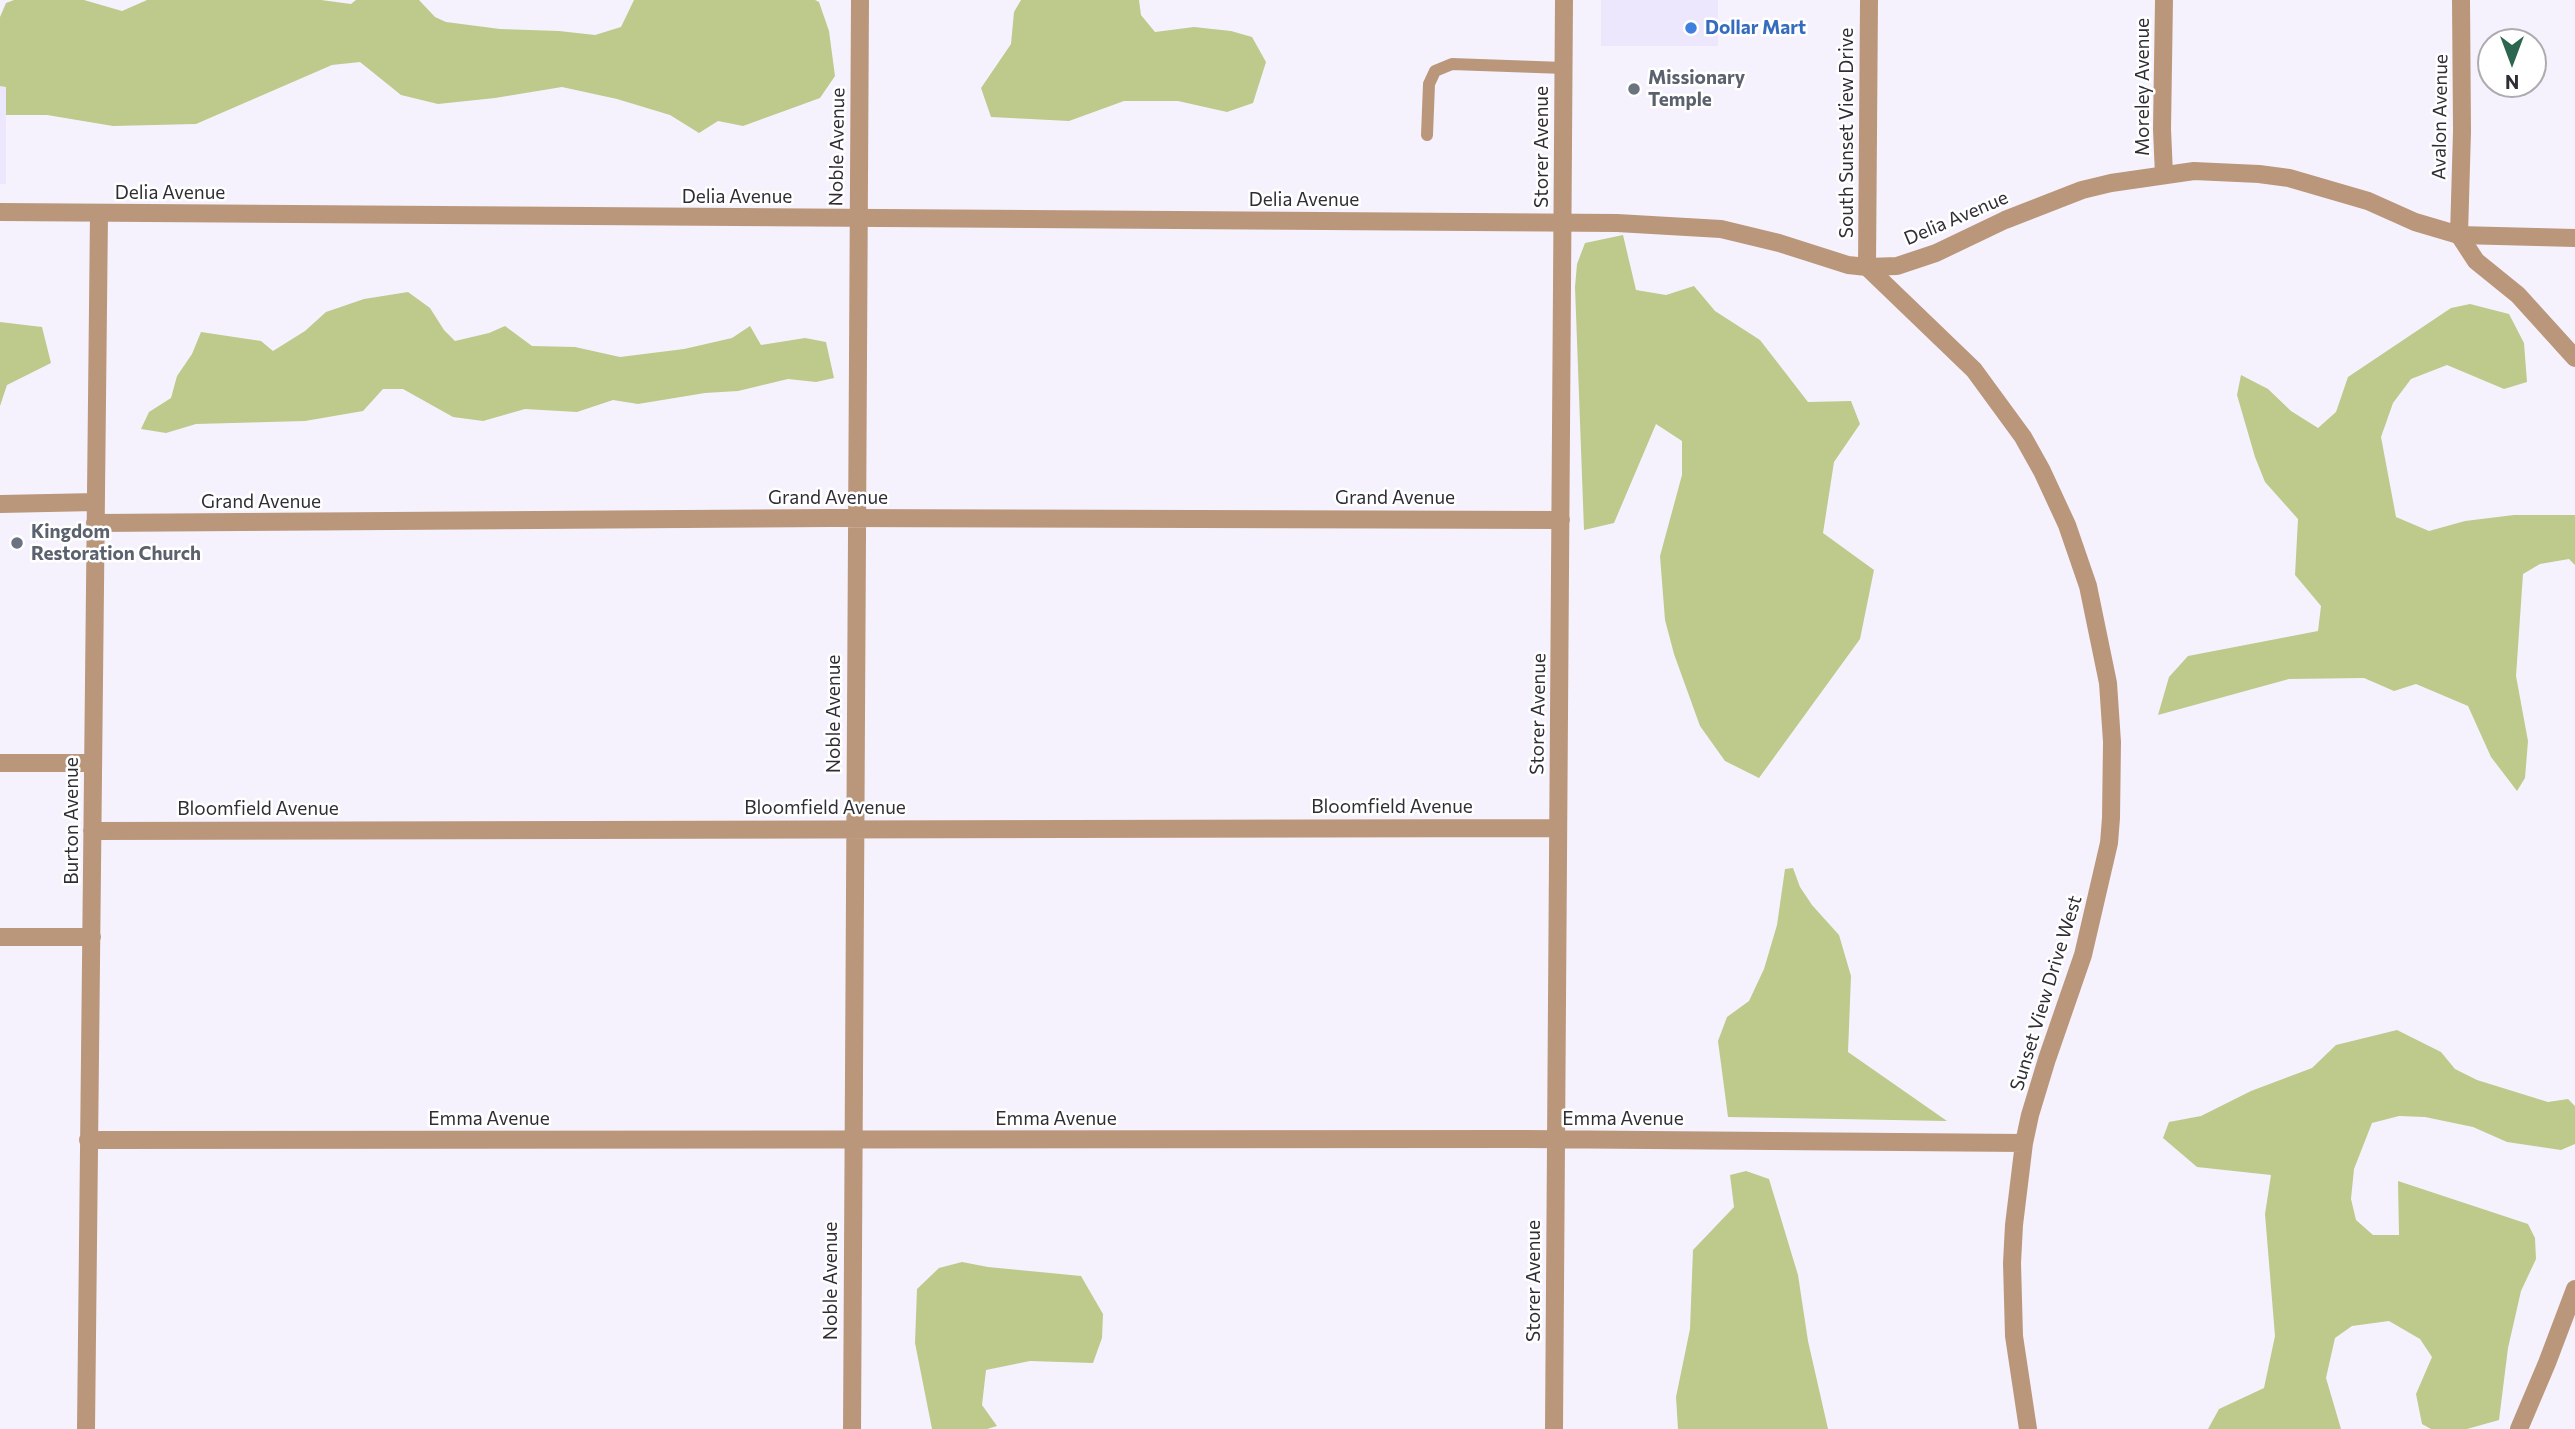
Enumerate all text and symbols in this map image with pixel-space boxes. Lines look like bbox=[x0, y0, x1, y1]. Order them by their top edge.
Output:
place label: Dollar Mart bbox=[1705, 17, 1806, 39]
street label: Moreley Avenue bbox=[2132, 18, 2154, 156]
marker: Dollar Mart bbox=[1683, 20, 1699, 36]
street label: South Sunset View Drive bbox=[1836, 28, 1858, 238]
north arrow bbox=[2477, 28, 2547, 98]
street label: Avalon Avenue bbox=[2428, 54, 2452, 180]
place label: Missionary Temple bbox=[1648, 67, 1745, 111]
text: N bbox=[2505, 71, 2519, 94]
marker: Missionary Temple bbox=[1626, 81, 1642, 97]
street label: Storer Avenue bbox=[1531, 86, 1553, 208]
street label: Noble Avenue bbox=[825, 87, 849, 207]
street label: Delia Avenue bbox=[115, 182, 225, 204]
street label: Delia Avenue bbox=[682, 186, 792, 208]
street label: Delia Avenue bbox=[1901, 186, 2011, 250]
street label: Delia Avenue bbox=[1249, 189, 1359, 211]
street label: Grand Avenue bbox=[768, 487, 888, 509]
street label: Grand Avenue bbox=[1335, 487, 1455, 509]
street label: Grand Avenue bbox=[201, 491, 321, 513]
place label: Kingdom Restoration Church bbox=[31, 521, 201, 565]
marker: Kingdom Restoration Church bbox=[9, 535, 25, 551]
street label: Storer Avenue bbox=[1526, 653, 1550, 775]
street label: Noble Avenue bbox=[823, 655, 845, 773]
street label: Burton Avenue bbox=[61, 757, 83, 885]
street label: Bloomfield Avenue bbox=[1311, 796, 1473, 818]
street label: Bloomfield Avenue bbox=[744, 797, 906, 819]
street label: Bloomfield Avenue bbox=[177, 798, 339, 820]
street label: Sunset View Drive West bbox=[2005, 893, 2087, 1093]
street label: Emma Avenue bbox=[428, 1108, 550, 1130]
street label: Emma Avenue bbox=[995, 1108, 1117, 1130]
street label: Emma Avenue bbox=[1562, 1108, 1684, 1130]
street label: Storer Avenue bbox=[1523, 1220, 1545, 1342]
street label: Noble Avenue bbox=[820, 1222, 842, 1340]

